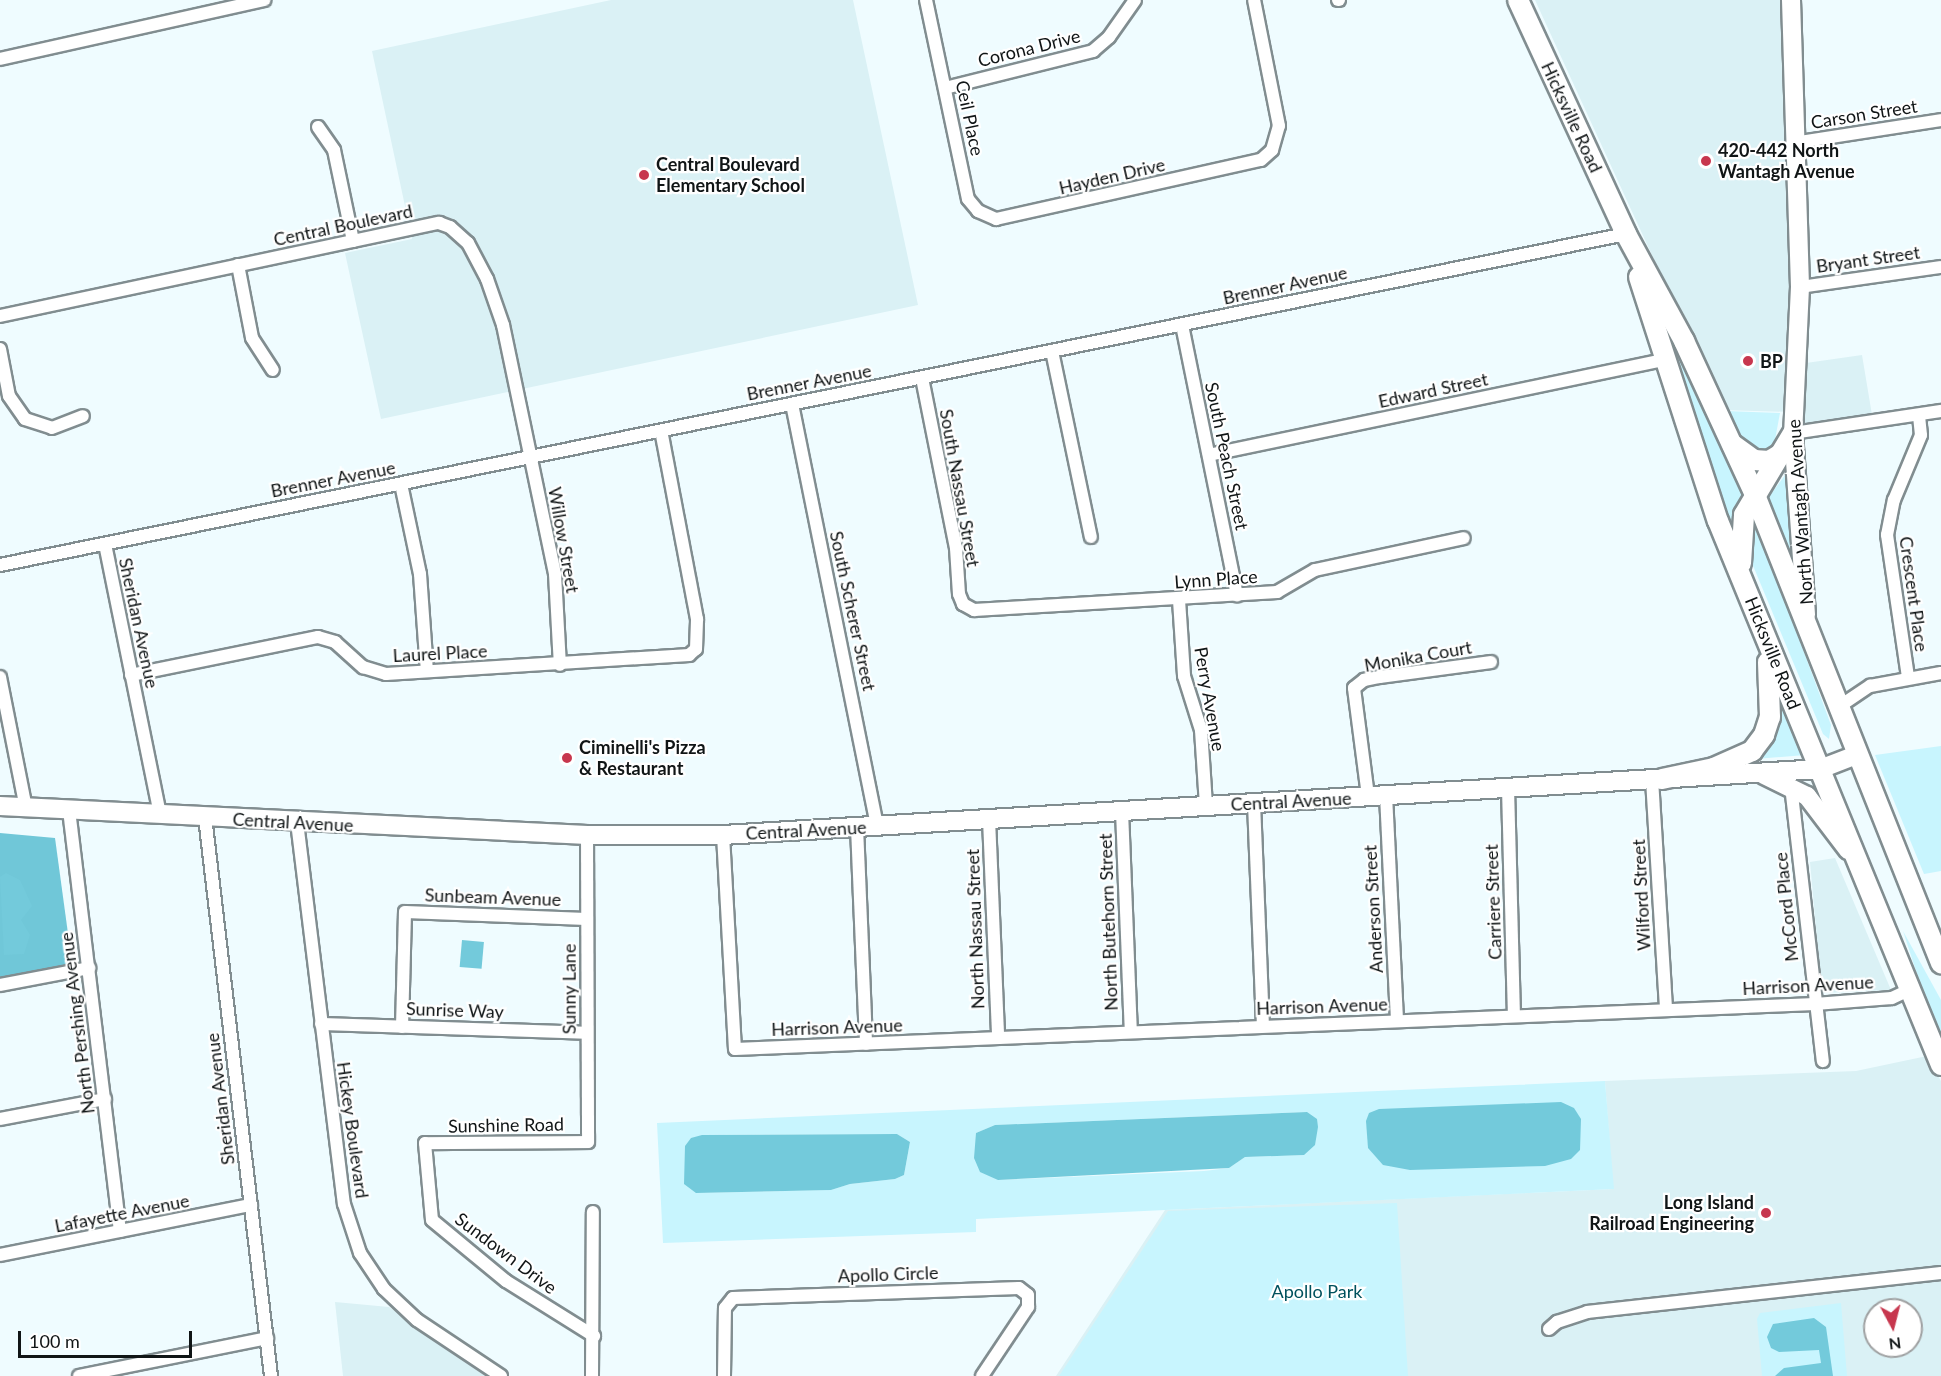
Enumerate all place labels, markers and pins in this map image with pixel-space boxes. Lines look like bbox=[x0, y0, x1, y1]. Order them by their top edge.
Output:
place label: 420-442 North Wantagh Avenue bbox=[1718, 140, 1855, 182]
place label: Central Boulevard Elementary School bbox=[656, 154, 805, 196]
marker: 420-442 North Wantagh Avenue bbox=[1699, 154, 1713, 168]
marker: Central Boulevard Elementary School bbox=[637, 168, 651, 182]
place label: BP bbox=[1760, 350, 1783, 372]
marker: BP bbox=[1741, 354, 1755, 368]
place label: Ciminelli's Pizza & Restaurant bbox=[579, 737, 706, 780]
marker: Ciminelli's Pizza & Restaurant bbox=[560, 751, 574, 765]
place label: Long Island Railroad Engineering bbox=[1589, 1192, 1754, 1234]
marker: Long Island Railroad Engineering bbox=[1759, 1206, 1773, 1220]

